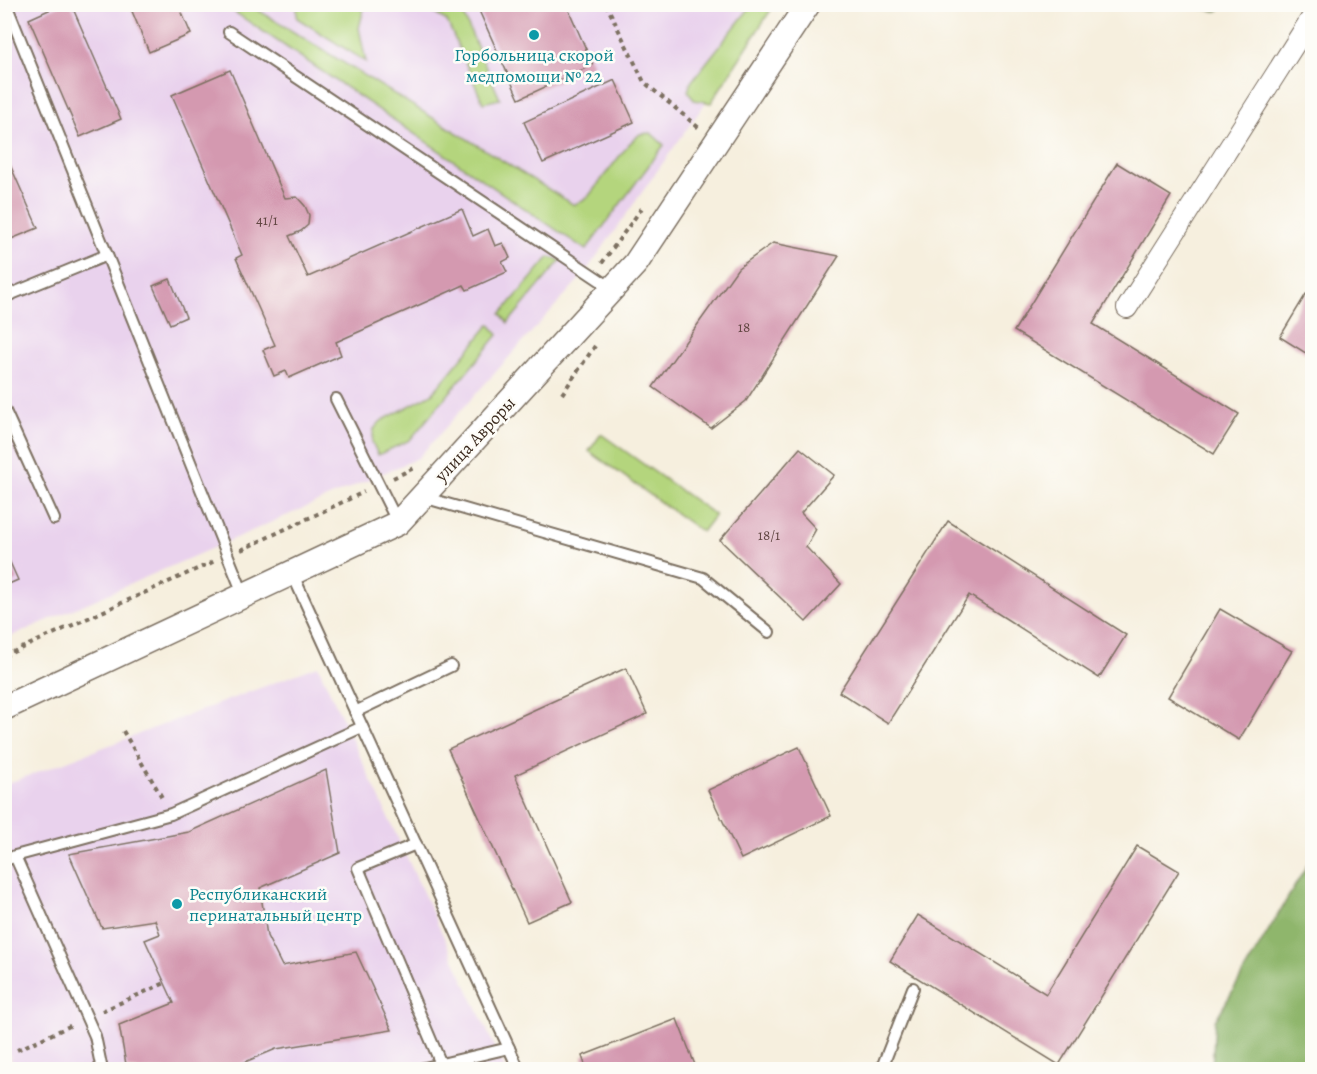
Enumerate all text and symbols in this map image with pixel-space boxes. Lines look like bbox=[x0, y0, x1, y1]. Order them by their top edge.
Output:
marker: Горбольница скорой медпомощи № 22 bbox=[527, 28, 541, 42]
place label: Горбольница скорой медпомощи № 22 bbox=[454, 43, 614, 88]
house number: 41/1 bbox=[256, 210, 278, 230]
house number: 18 bbox=[738, 317, 750, 337]
street label: улица Авроры bbox=[429, 391, 521, 488]
house number: 18/1 bbox=[758, 525, 780, 545]
place label: Республиканский перинатальный центр bbox=[189, 882, 362, 927]
marker: Республиканский перинатальный центр bbox=[170, 897, 184, 911]

